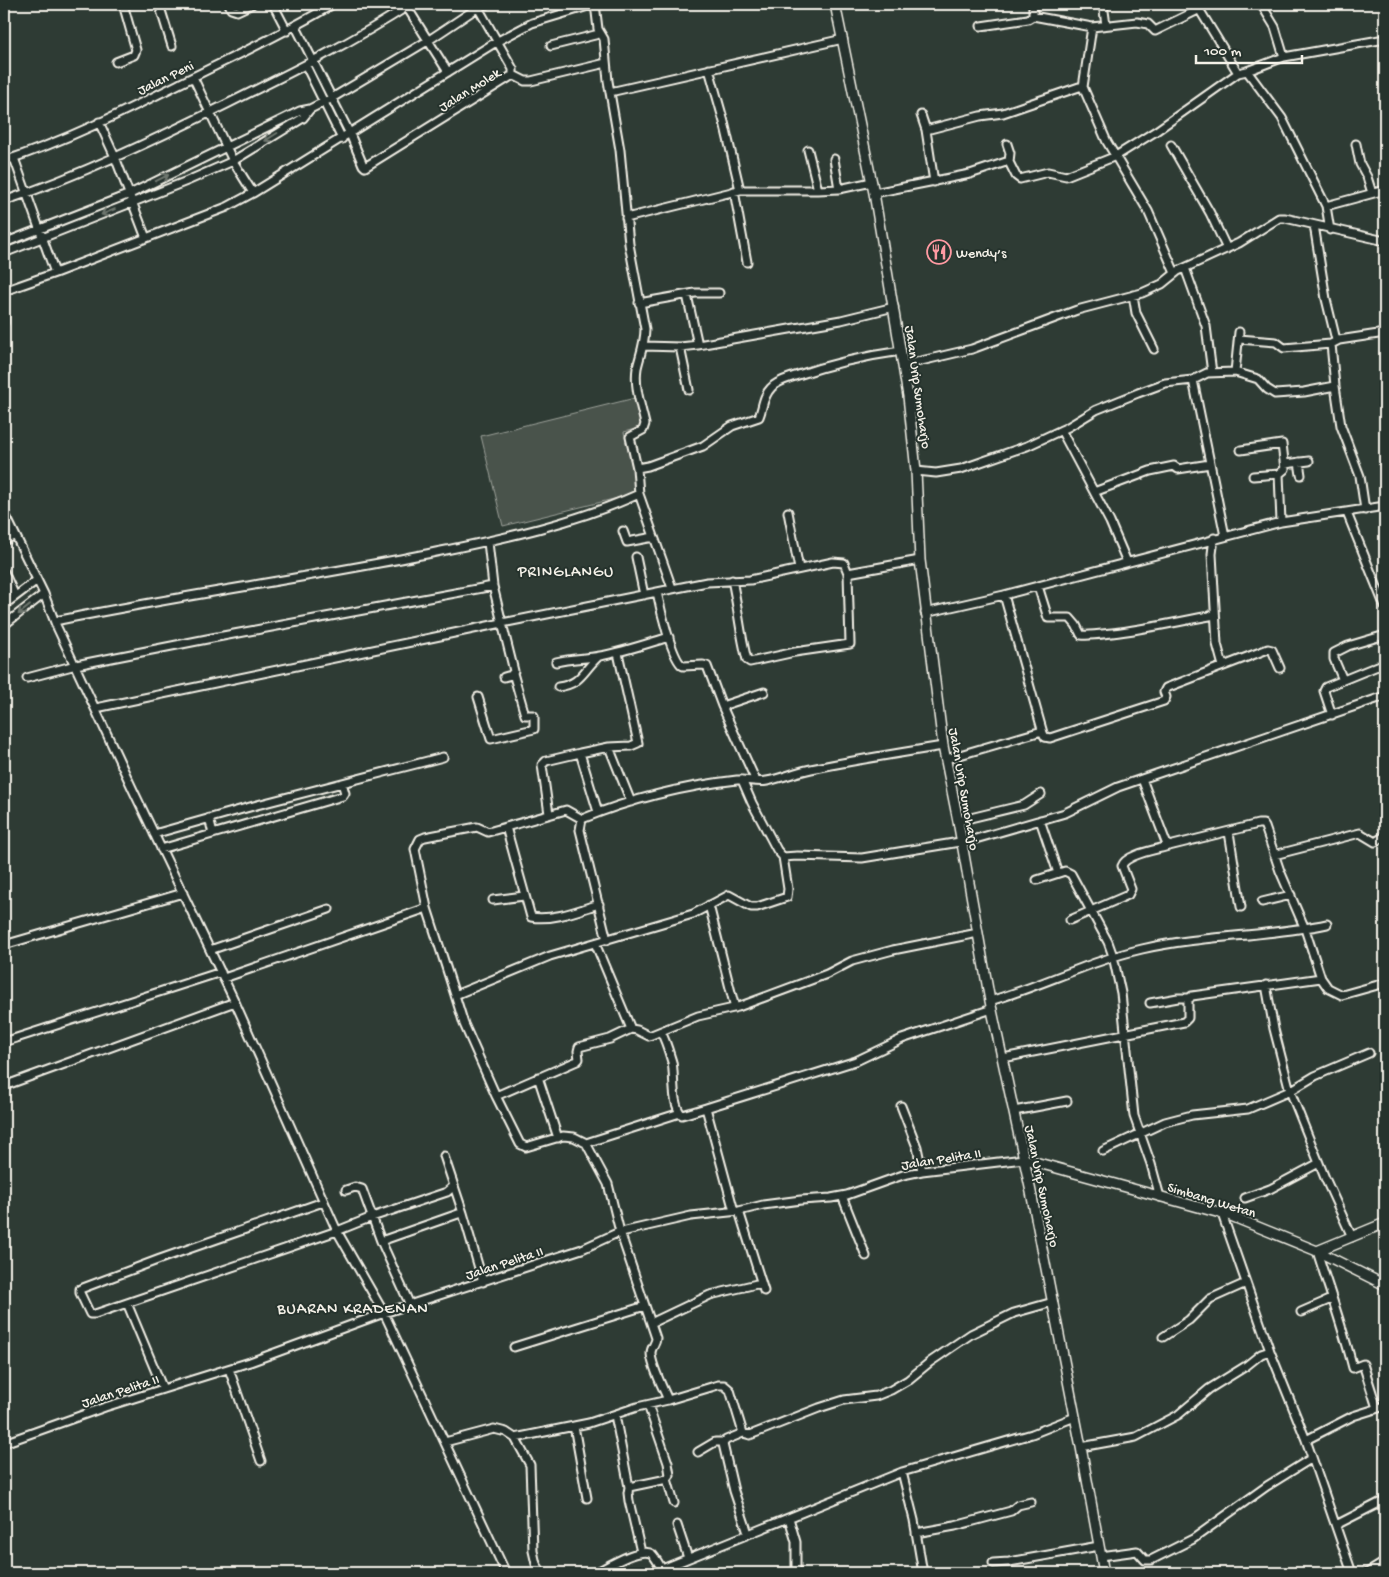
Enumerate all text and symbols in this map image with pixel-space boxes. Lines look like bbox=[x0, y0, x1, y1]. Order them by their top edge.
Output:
scale bar bbox=[1196, 32, 1303, 64]
text: 100 m bbox=[1203, 43, 1242, 61]
street label: Jalan Peni bbox=[135, 58, 197, 100]
street label: Jalan Molek bbox=[436, 65, 506, 117]
one-way arrow bbox=[265, 133, 279, 143]
one-way arrow bbox=[154, 173, 169, 182]
one-way arrow bbox=[101, 208, 116, 217]
restaurant icon: Wendy’s bbox=[926, 239, 952, 265]
place label: Wendy’s bbox=[956, 246, 1007, 263]
street label: Jalan Urip Sumoharjo bbox=[899, 325, 934, 450]
district label: PRINGLANGU bbox=[517, 564, 614, 583]
one-way arrow bbox=[18, 604, 31, 615]
street label: Jalan Urip Sumoharjo bbox=[943, 727, 982, 852]
street label: Jalan Urip Sumoharjo bbox=[1019, 1124, 1062, 1249]
street label: Jalan Pelita II bbox=[900, 1146, 983, 1175]
street label: Simbang Wetan bbox=[1165, 1180, 1258, 1223]
street label: Jalan Pelita II bbox=[464, 1244, 546, 1285]
district label: BUARAN KRADENAN bbox=[276, 1301, 429, 1320]
street label: Jalan Pelita II bbox=[80, 1372, 162, 1413]

